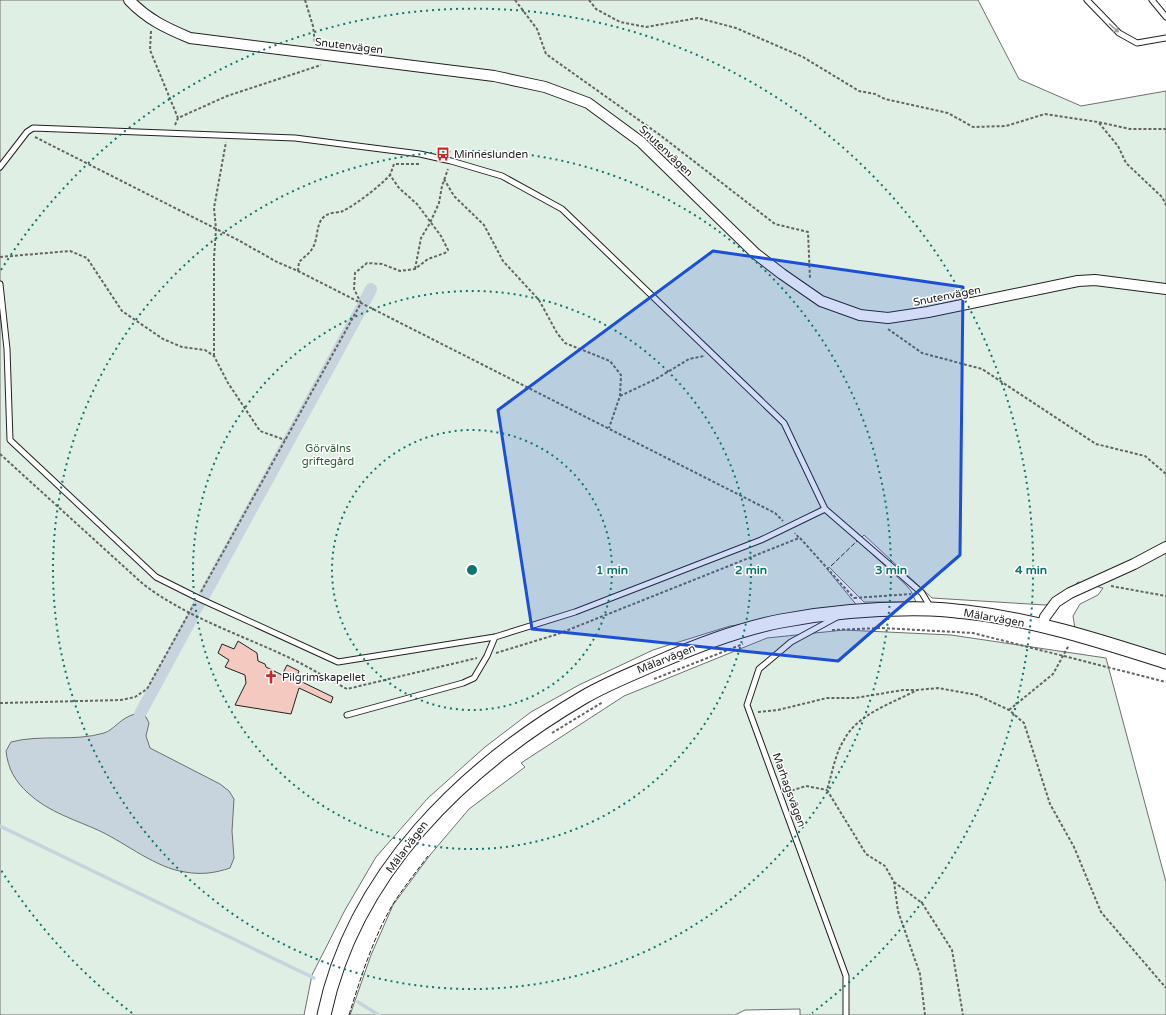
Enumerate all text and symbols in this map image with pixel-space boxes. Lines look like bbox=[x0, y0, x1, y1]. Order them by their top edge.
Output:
one-way arrow bbox=[1108, 24, 1119, 33]
street label: Snutenvägen bbox=[314, 35, 384, 57]
street label: Snutenvägen bbox=[636, 123, 696, 179]
bus stop icon: Minneslunden bbox=[435, 146, 451, 162]
place label: Minneslunden bbox=[454, 148, 528, 161]
street label: Snutenvägen bbox=[912, 283, 982, 309]
park label: Görvälns griftegård bbox=[302, 442, 354, 468]
centre of rings bbox=[465, 563, 479, 577]
text: 1 min bbox=[596, 563, 628, 577]
text: 2 min bbox=[735, 563, 767, 577]
text: 3 min bbox=[875, 563, 907, 577]
text: 4 min bbox=[1015, 563, 1047, 577]
street label: Mälarvägen bbox=[962, 606, 1026, 630]
street label: Mälarvägen bbox=[635, 641, 697, 677]
church icon: Pilgrimskapellet bbox=[263, 669, 279, 685]
place label: Pilgrimskapellet bbox=[282, 671, 365, 684]
street label: Marhagsvägen bbox=[770, 751, 808, 829]
street label: Mälarvägen bbox=[383, 818, 431, 876]

